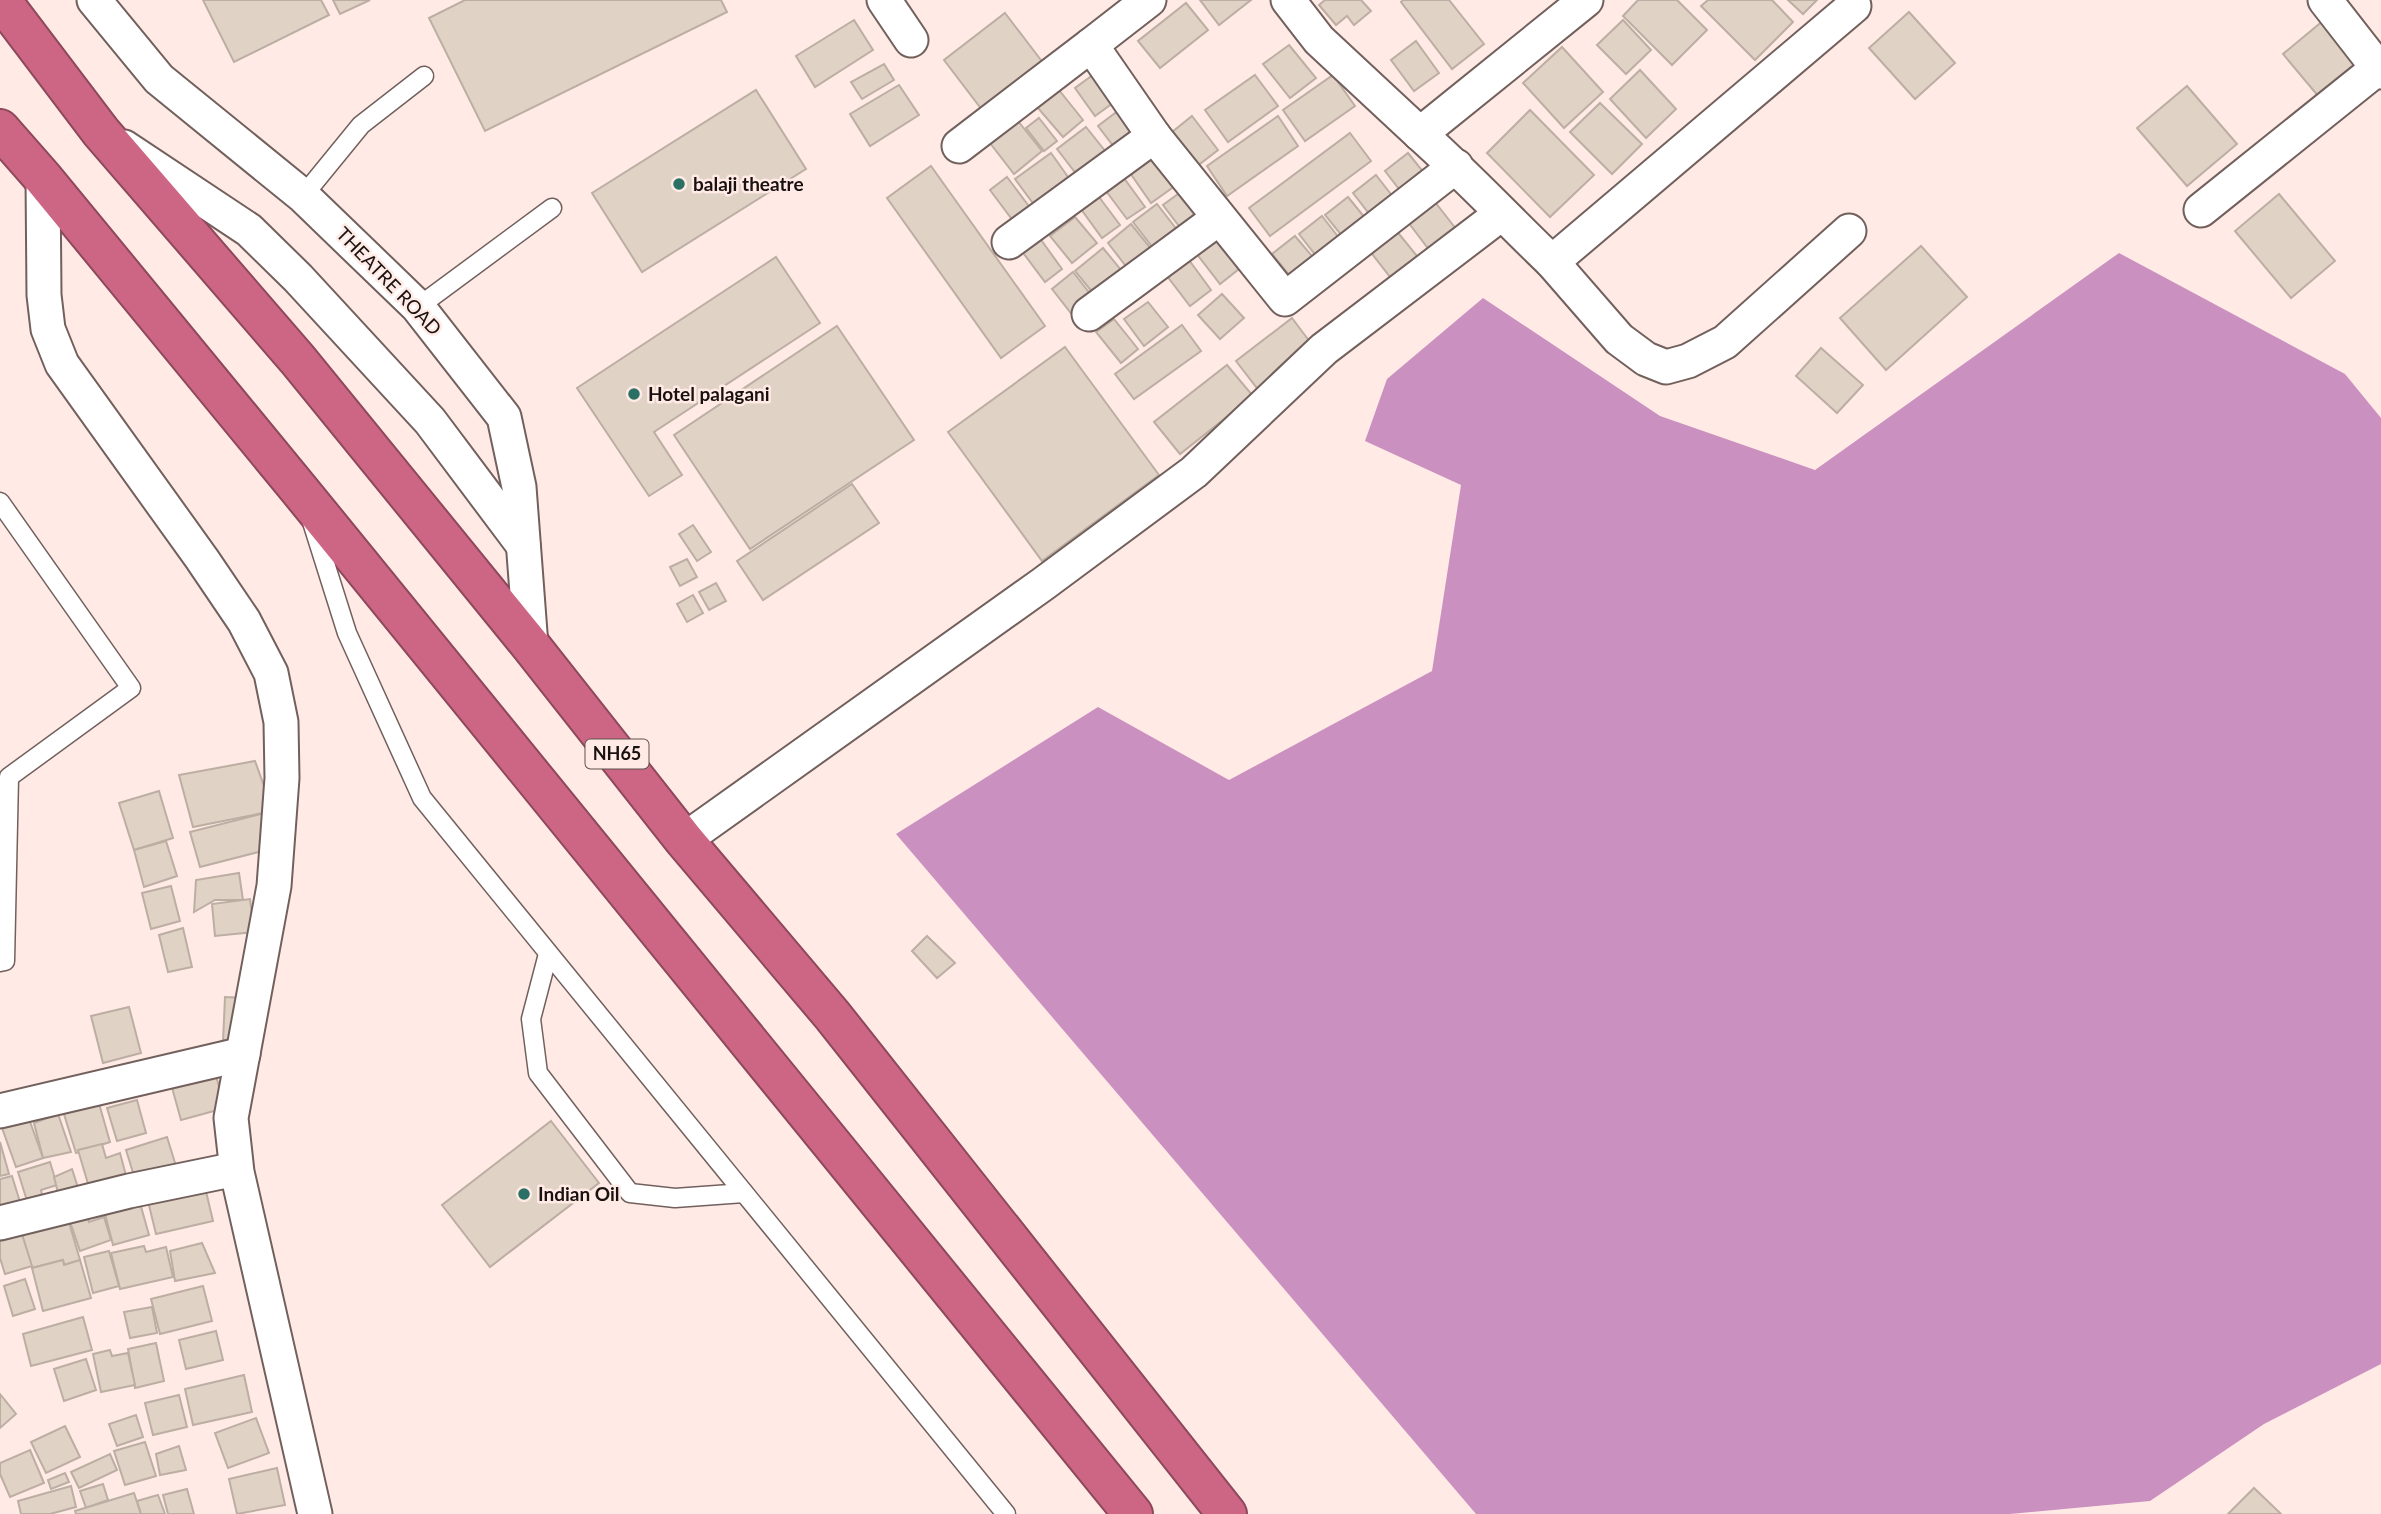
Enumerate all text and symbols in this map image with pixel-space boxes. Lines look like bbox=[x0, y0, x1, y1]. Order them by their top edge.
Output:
place label: balaji theatre bbox=[693, 172, 804, 195]
marker: balaji theatre bbox=[671, 176, 687, 192]
street label: THEATRE ROAD bbox=[332, 222, 447, 339]
place label: Hotel palagani bbox=[648, 382, 770, 405]
marker: Hotel palagani bbox=[626, 386, 642, 402]
road number: NH65 bbox=[586, 740, 648, 768]
place label: Indian Oil bbox=[538, 1182, 620, 1205]
marker: Indian Oil bbox=[516, 1186, 532, 1202]

